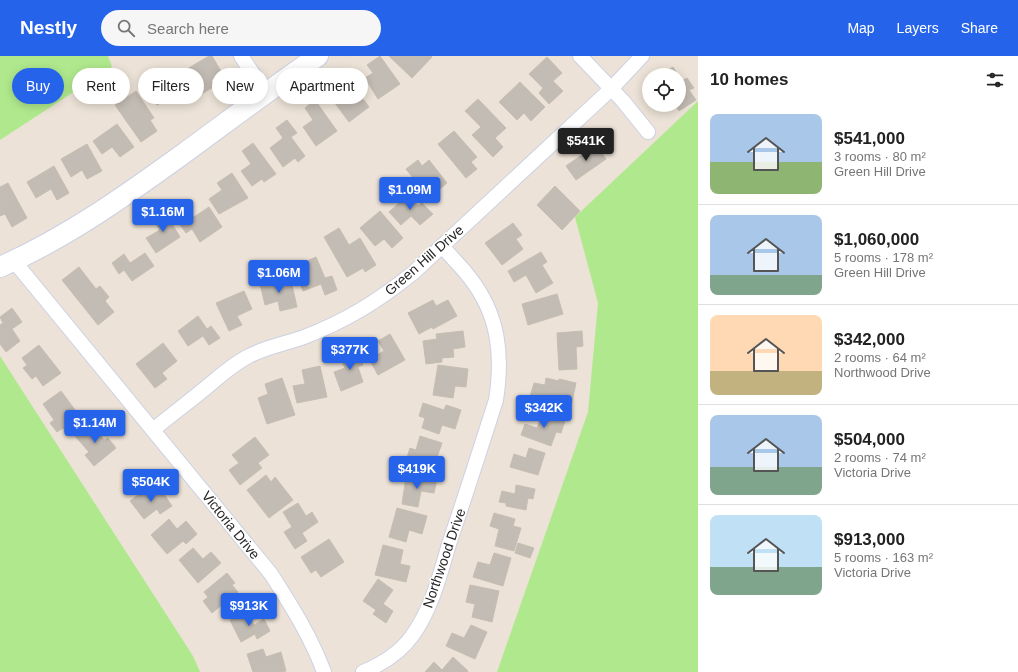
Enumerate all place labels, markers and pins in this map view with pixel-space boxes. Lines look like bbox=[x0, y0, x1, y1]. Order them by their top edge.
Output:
pin: $541K bbox=[558, 128, 614, 162]
pin: $1.09M bbox=[377, 177, 443, 211]
pin: $1.16M bbox=[130, 199, 196, 233]
pin: $1.06M bbox=[246, 260, 312, 294]
pin: $377K bbox=[322, 337, 378, 371]
pin: $342K bbox=[516, 395, 572, 429]
pin: $1.14M bbox=[62, 410, 128, 444]
pin: $419K bbox=[389, 456, 445, 490]
pin: $504K bbox=[123, 469, 179, 503]
pin: $913K bbox=[221, 593, 277, 627]

